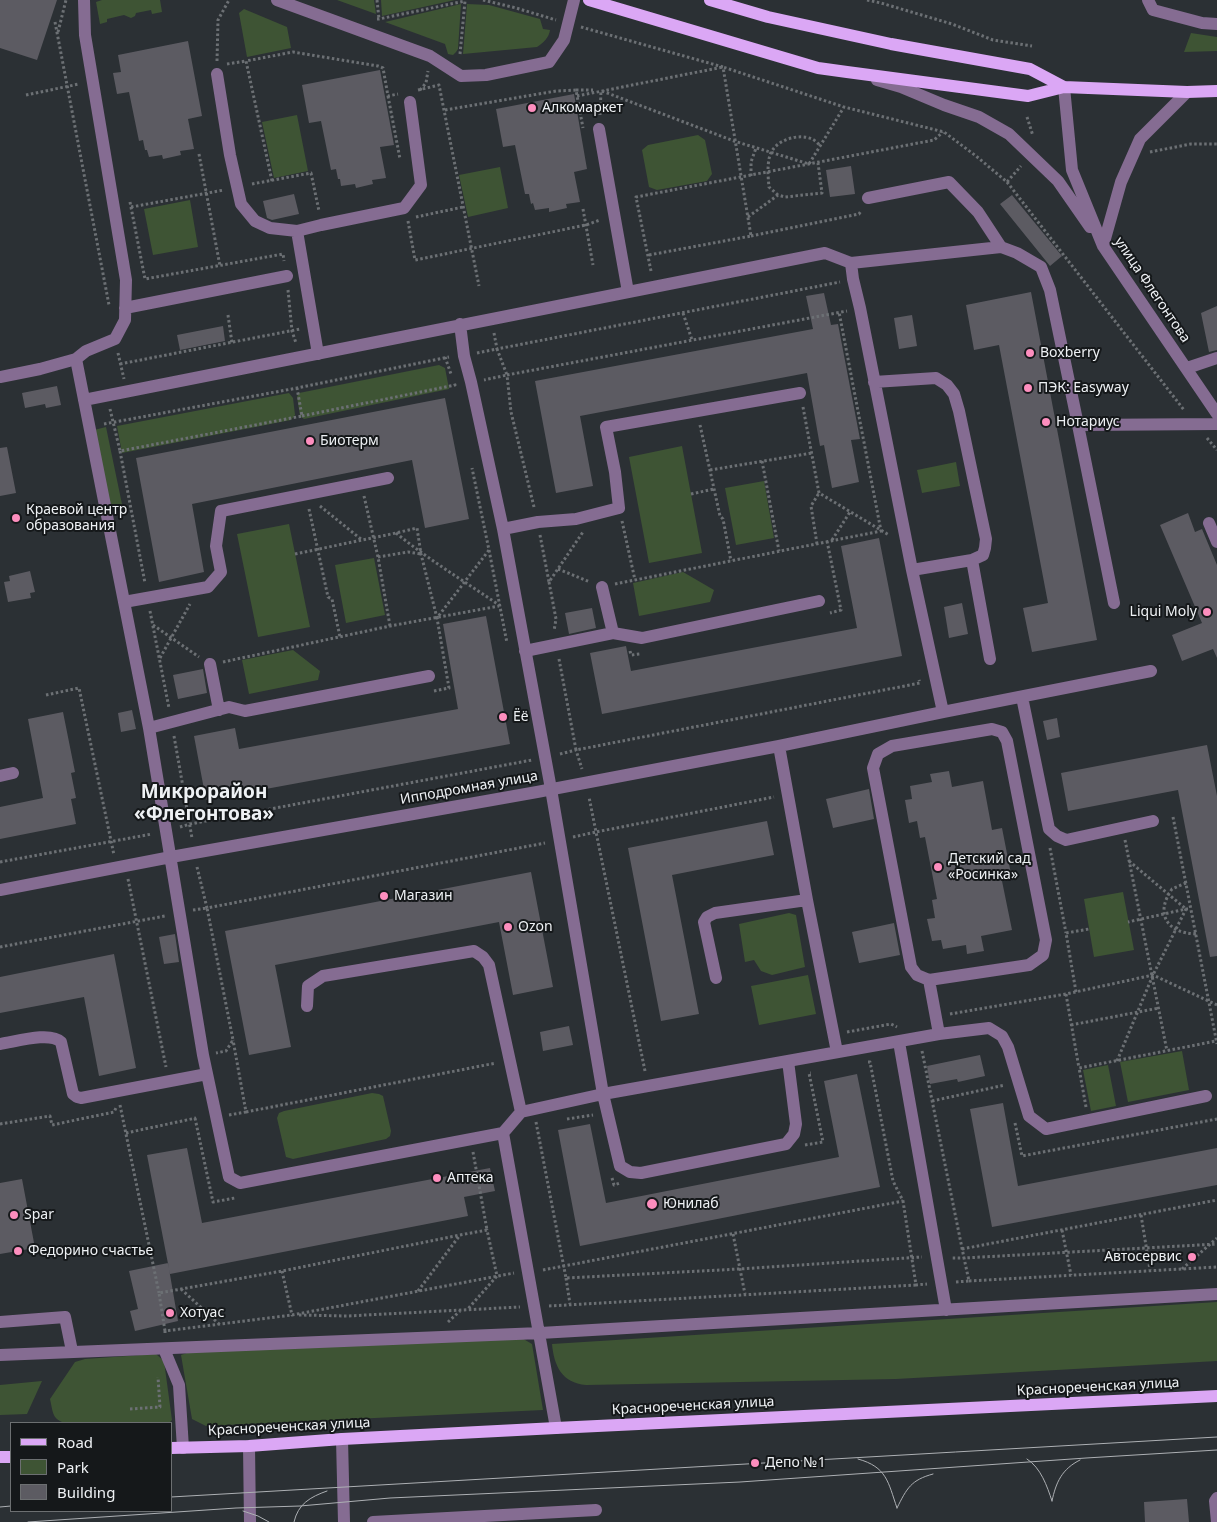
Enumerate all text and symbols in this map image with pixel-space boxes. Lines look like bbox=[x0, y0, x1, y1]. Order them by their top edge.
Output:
place label: Алкомаркет bbox=[542, 100, 623, 116]
marker: Алкомаркет bbox=[526, 102, 538, 114]
street label: улица Флегонтова bbox=[1110, 234, 1194, 346]
place label: Boxberry bbox=[1040, 345, 1100, 361]
marker: Boxberry bbox=[1024, 347, 1036, 359]
place label: ПЭК: Easyway bbox=[1038, 380, 1129, 396]
marker: ПЭК: Easyway bbox=[1022, 382, 1034, 394]
place label: Нотариус bbox=[1056, 414, 1120, 430]
marker: Нотариус bbox=[1040, 416, 1052, 428]
place label: Биотерм bbox=[320, 433, 379, 449]
marker: Биотерм bbox=[304, 435, 316, 447]
place label: Краевой центр образования bbox=[26, 502, 127, 534]
marker: Краевой центр образования bbox=[10, 512, 22, 524]
place label: Liqui Moly bbox=[1130, 604, 1197, 620]
marker: Liqui Moly bbox=[1201, 606, 1213, 618]
place label: Ёё bbox=[513, 709, 528, 725]
marker: Ёё bbox=[497, 711, 509, 723]
street label: Ипподромная улица bbox=[399, 768, 539, 808]
district label: Микрорайон «Флегонтова» bbox=[134, 782, 274, 826]
place label: Детский сад «Росинка» bbox=[948, 851, 1031, 884]
marker: Детский сад «Росинка» bbox=[932, 861, 944, 873]
place label: Магазин bbox=[394, 888, 453, 904]
marker: Магазин bbox=[378, 890, 390, 902]
place label: Ozon bbox=[518, 919, 553, 935]
marker: Ozon bbox=[502, 921, 514, 933]
place label: Аптека bbox=[447, 1170, 493, 1186]
marker: Аптека bbox=[431, 1172, 443, 1184]
place label: Юнилаб bbox=[663, 1196, 719, 1212]
marker: Юнилаб bbox=[645, 1197, 659, 1211]
place label: Spar bbox=[24, 1207, 54, 1223]
marker: Spar bbox=[8, 1209, 20, 1221]
place label: Федорино счастье bbox=[28, 1243, 153, 1259]
marker: Федорино счастье bbox=[12, 1245, 24, 1257]
place label: Автосервис bbox=[1104, 1249, 1182, 1265]
marker: Автосервис bbox=[1186, 1251, 1198, 1263]
place label: Хотуас bbox=[180, 1305, 224, 1321]
marker: Хотуас bbox=[164, 1307, 176, 1319]
street label: Краснореченская улица bbox=[1016, 1374, 1180, 1400]
street label: Краснореченская улица bbox=[611, 1393, 775, 1419]
street label: Краснореченская улица bbox=[207, 1414, 371, 1440]
legend bbox=[10, 1422, 172, 1512]
text: Road bbox=[57, 1432, 93, 1452]
place label: Депо №1 bbox=[765, 1455, 826, 1471]
text: Park bbox=[57, 1457, 89, 1477]
marker: Депо №1 bbox=[749, 1457, 761, 1469]
text: Building bbox=[57, 1482, 115, 1502]

